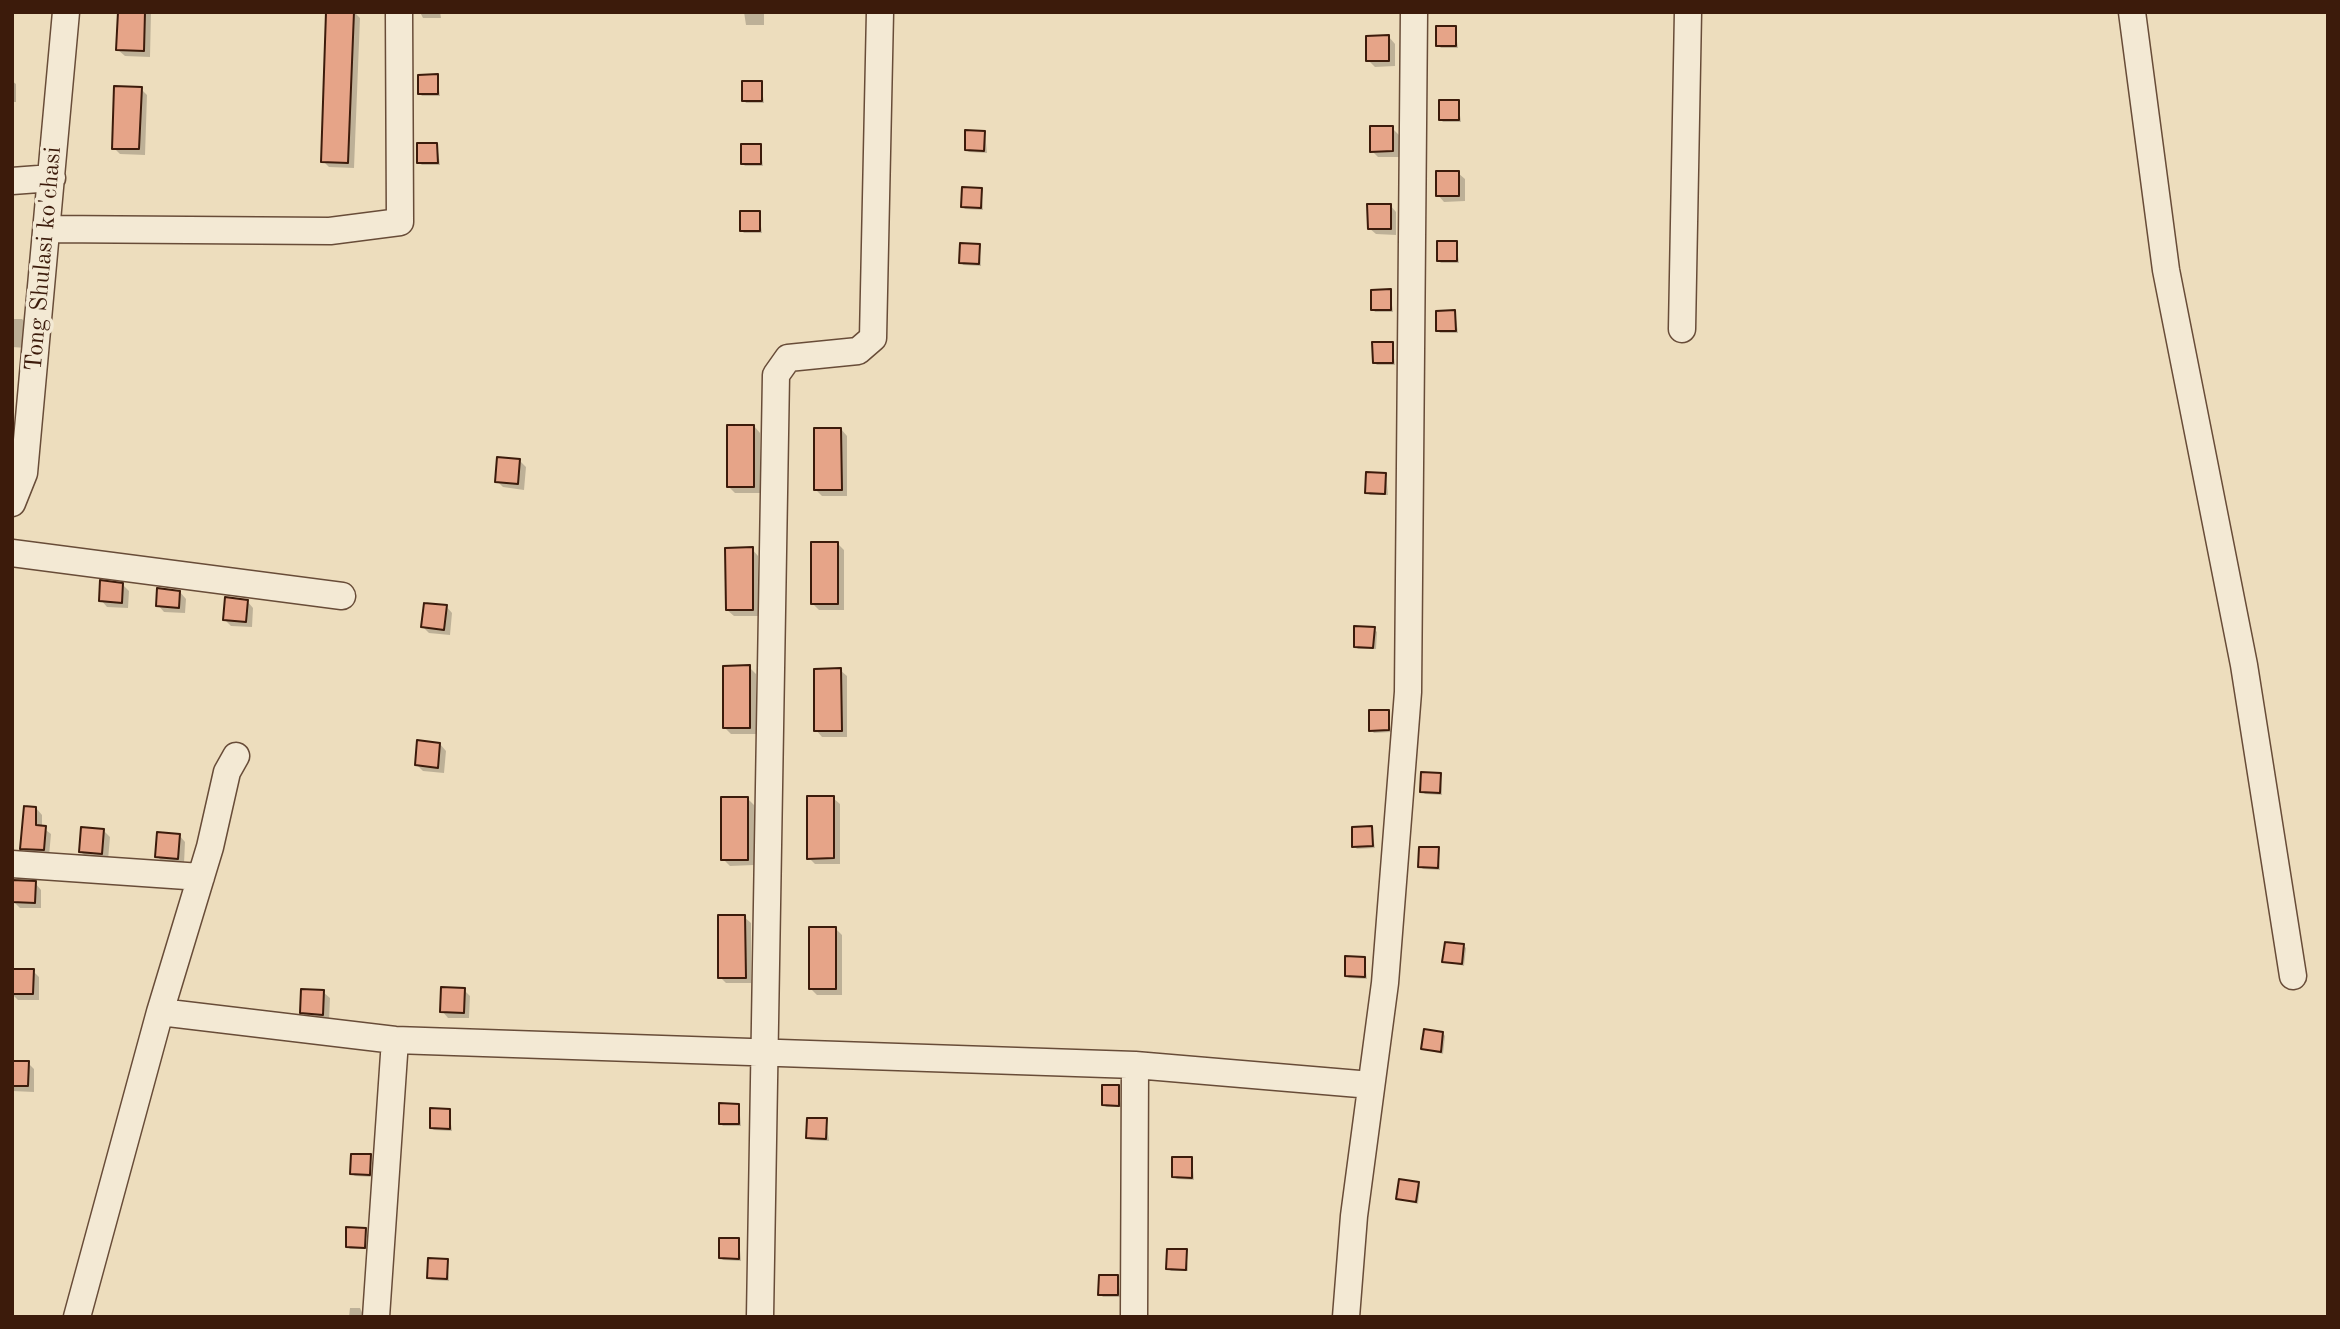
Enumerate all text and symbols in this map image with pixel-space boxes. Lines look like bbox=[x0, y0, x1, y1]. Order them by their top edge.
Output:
street label: Tong Shulasi ko'chasi bbox=[20, 146, 68, 372]

